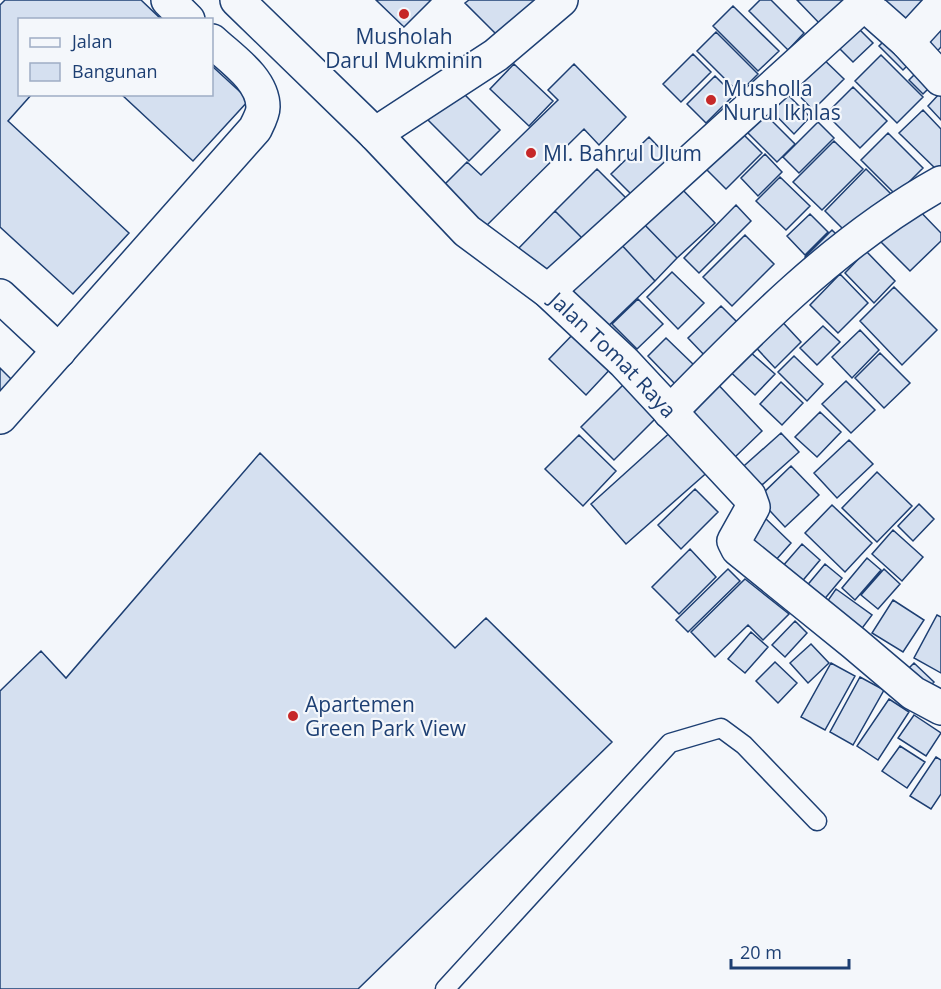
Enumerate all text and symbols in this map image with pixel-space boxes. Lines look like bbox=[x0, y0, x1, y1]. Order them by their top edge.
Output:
marker: Musholah Darul Mukminin bbox=[397, 7, 411, 21]
legend bbox=[18, 18, 213, 96]
place label: Musholah Darul Mukminin bbox=[325, 22, 483, 74]
text: Jalan bbox=[70, 29, 112, 53]
text: Bangunan bbox=[72, 59, 158, 83]
place label: Musholla Nurul Ikhlas bbox=[723, 74, 841, 126]
marker: Musholla Nurul Ikhlas bbox=[704, 93, 718, 107]
place label: MI. Bahrul Ulum bbox=[543, 139, 702, 167]
marker: MI. Bahrul Ulum bbox=[524, 146, 538, 160]
street label: Jalan Tomat Raya bbox=[542, 284, 683, 424]
place label: Apartemen Green Park View bbox=[305, 690, 467, 742]
marker: Apartemen Green Park View bbox=[286, 709, 300, 723]
scale bar bbox=[731, 932, 850, 970]
text: 20 m bbox=[740, 940, 782, 964]

